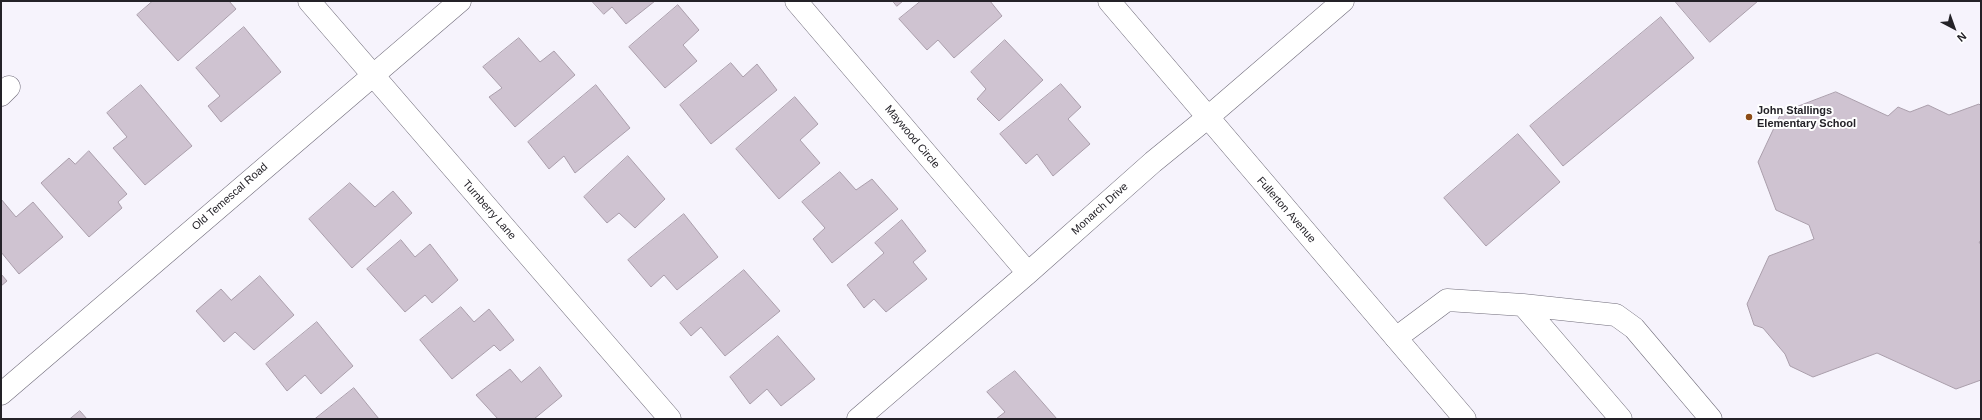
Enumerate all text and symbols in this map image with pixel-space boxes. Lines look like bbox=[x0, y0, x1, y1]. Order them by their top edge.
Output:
north arrow bbox=[1934, 8, 1974, 48]
text: N bbox=[1955, 30, 1969, 44]
street label: Maywood Circle bbox=[882, 103, 942, 171]
place label: John Stallings Elementary School bbox=[1757, 104, 1856, 130]
marker: John Stallings Elementary School bbox=[1744, 112, 1754, 122]
street label: Old Temescal Road bbox=[189, 161, 271, 233]
street label: Fullerton Avenue bbox=[1254, 174, 1318, 246]
street label: Turnberry Lane bbox=[459, 177, 519, 243]
street label: Monarch Drive bbox=[1069, 180, 1131, 238]

